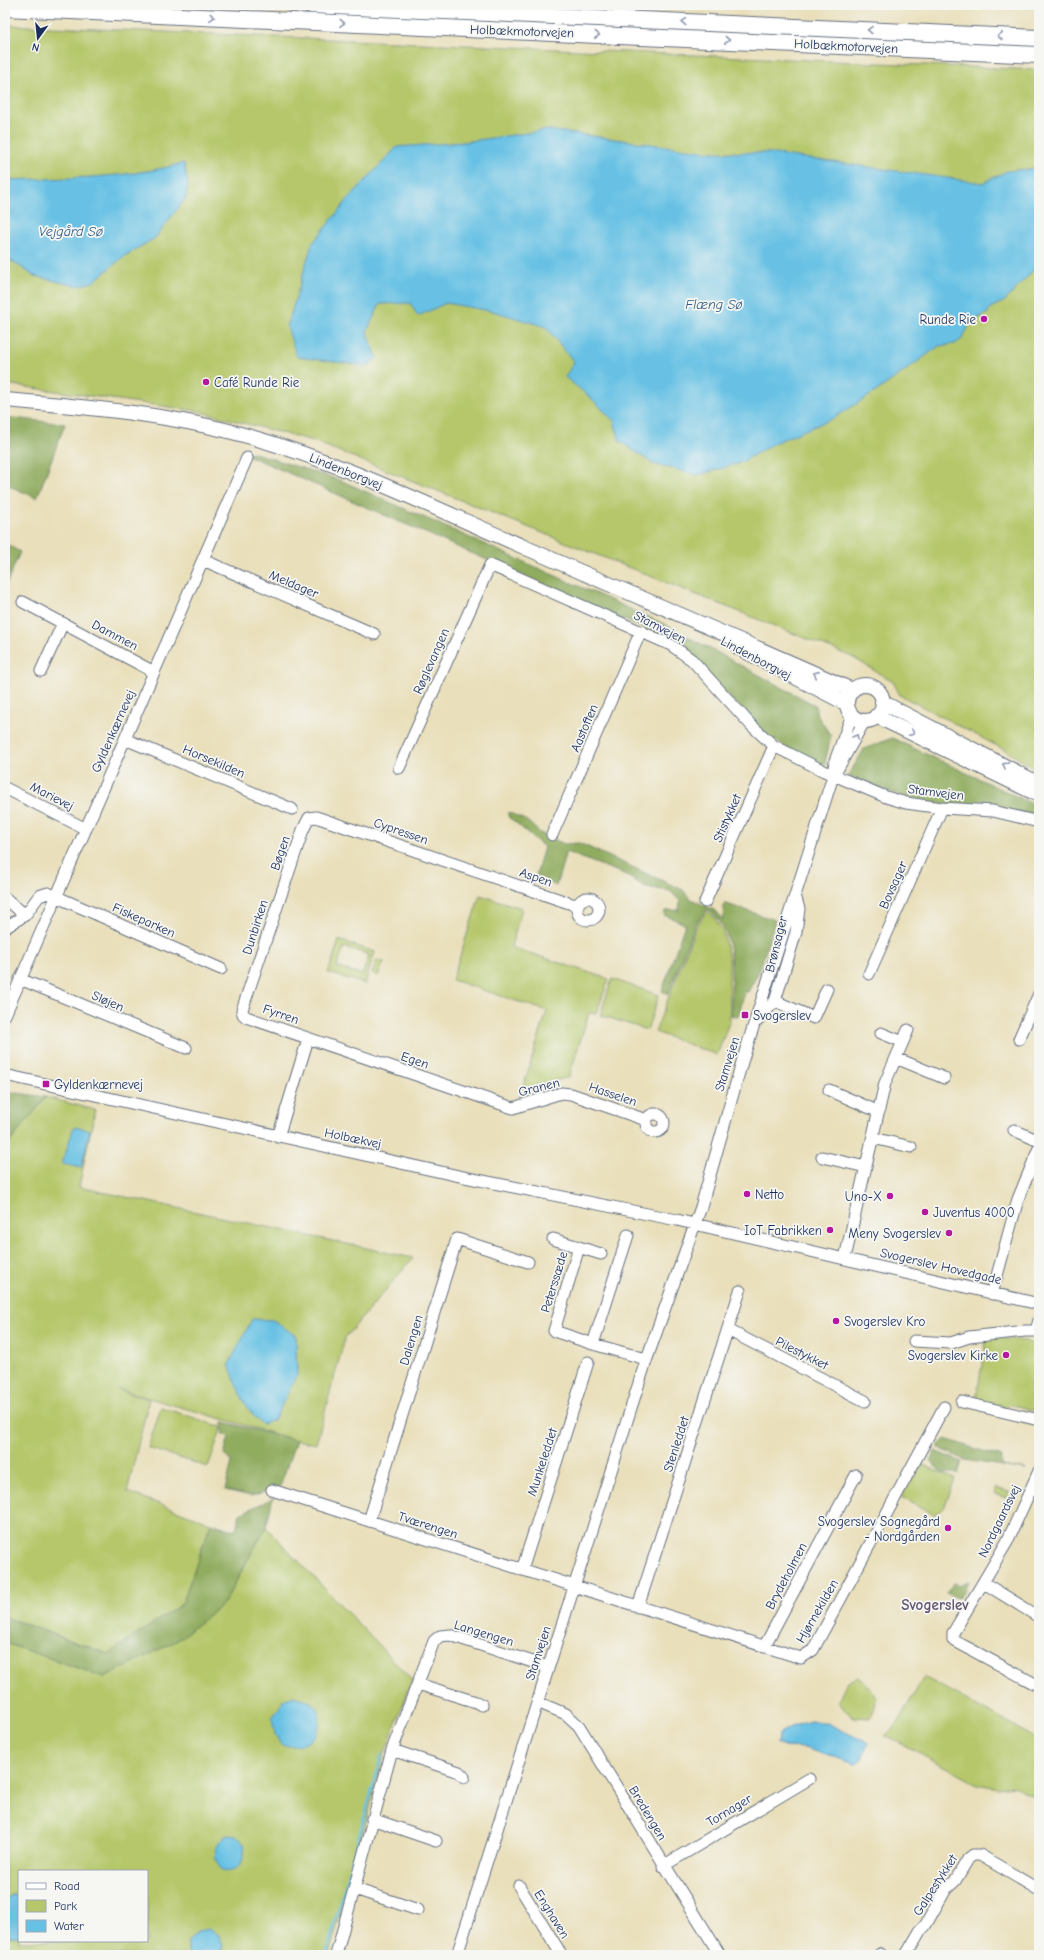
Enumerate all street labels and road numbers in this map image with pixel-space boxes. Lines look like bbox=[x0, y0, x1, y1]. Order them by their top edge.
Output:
street label: Holbækmotorvejen bbox=[470, 22, 574, 40]
street label: Holbækmotorvejen bbox=[793, 36, 899, 56]
street label: Lindenborgvej bbox=[307, 450, 385, 492]
street label: Meldager bbox=[267, 567, 322, 601]
street label: Stamvejen bbox=[631, 608, 689, 646]
street label: Dammen bbox=[89, 617, 141, 653]
street label: Røglevangen bbox=[410, 626, 452, 696]
street label: Lindenborgvej bbox=[718, 633, 794, 683]
street label: Gyldenkærnevej bbox=[88, 687, 138, 775]
street label: Aastoften bbox=[567, 702, 601, 754]
street label: Horsekilden bbox=[181, 741, 247, 781]
street label: Marievej bbox=[28, 779, 76, 813]
street label: Stamvejen bbox=[907, 781, 965, 803]
street label: Stistykket bbox=[710, 790, 745, 844]
street label: Cypressen bbox=[372, 815, 430, 847]
street label: Bøgen bbox=[267, 834, 293, 872]
street label: Bovsager bbox=[876, 858, 911, 911]
street label: Aspen bbox=[518, 864, 554, 890]
street label: Dunbirken bbox=[239, 898, 271, 956]
street label: Fiskeparken bbox=[110, 900, 178, 940]
street label: Brønsager bbox=[762, 913, 790, 974]
street label: Sløjen bbox=[90, 988, 126, 1014]
street label: Fyrren bbox=[261, 1001, 301, 1027]
street label: Stamvejen bbox=[712, 1035, 742, 1093]
street label: Egen bbox=[399, 1048, 431, 1072]
street label: Granen bbox=[517, 1075, 561, 1099]
street label: Hasselen bbox=[587, 1079, 639, 1109]
street label: Holbækvej bbox=[323, 1125, 383, 1151]
street label: Svogerslev Hovedgade bbox=[879, 1245, 1004, 1287]
street label: Peterssæde bbox=[538, 1249, 571, 1314]
street label: Dalengen bbox=[396, 1313, 426, 1367]
street label: Pilestykket bbox=[773, 1333, 832, 1373]
street label: Stenleddet bbox=[660, 1413, 692, 1474]
street label: Munkeleddet bbox=[524, 1425, 560, 1498]
street label: Nordgaardsvej bbox=[975, 1482, 1023, 1560]
street label: Tværengen bbox=[396, 1508, 460, 1542]
street label: Brydeholmen bbox=[762, 1540, 810, 1612]
street label: Hjørnekilden bbox=[793, 1577, 841, 1645]
street label: Langengen bbox=[452, 1617, 516, 1649]
street label: Stamvejen bbox=[522, 1624, 554, 1682]
street label: Bredengen bbox=[626, 1783, 670, 1843]
street label: Tornager bbox=[704, 1790, 755, 1829]
street label: Galpestykket bbox=[910, 1851, 961, 1918]
street label: Enghaven bbox=[531, 1887, 573, 1941]

